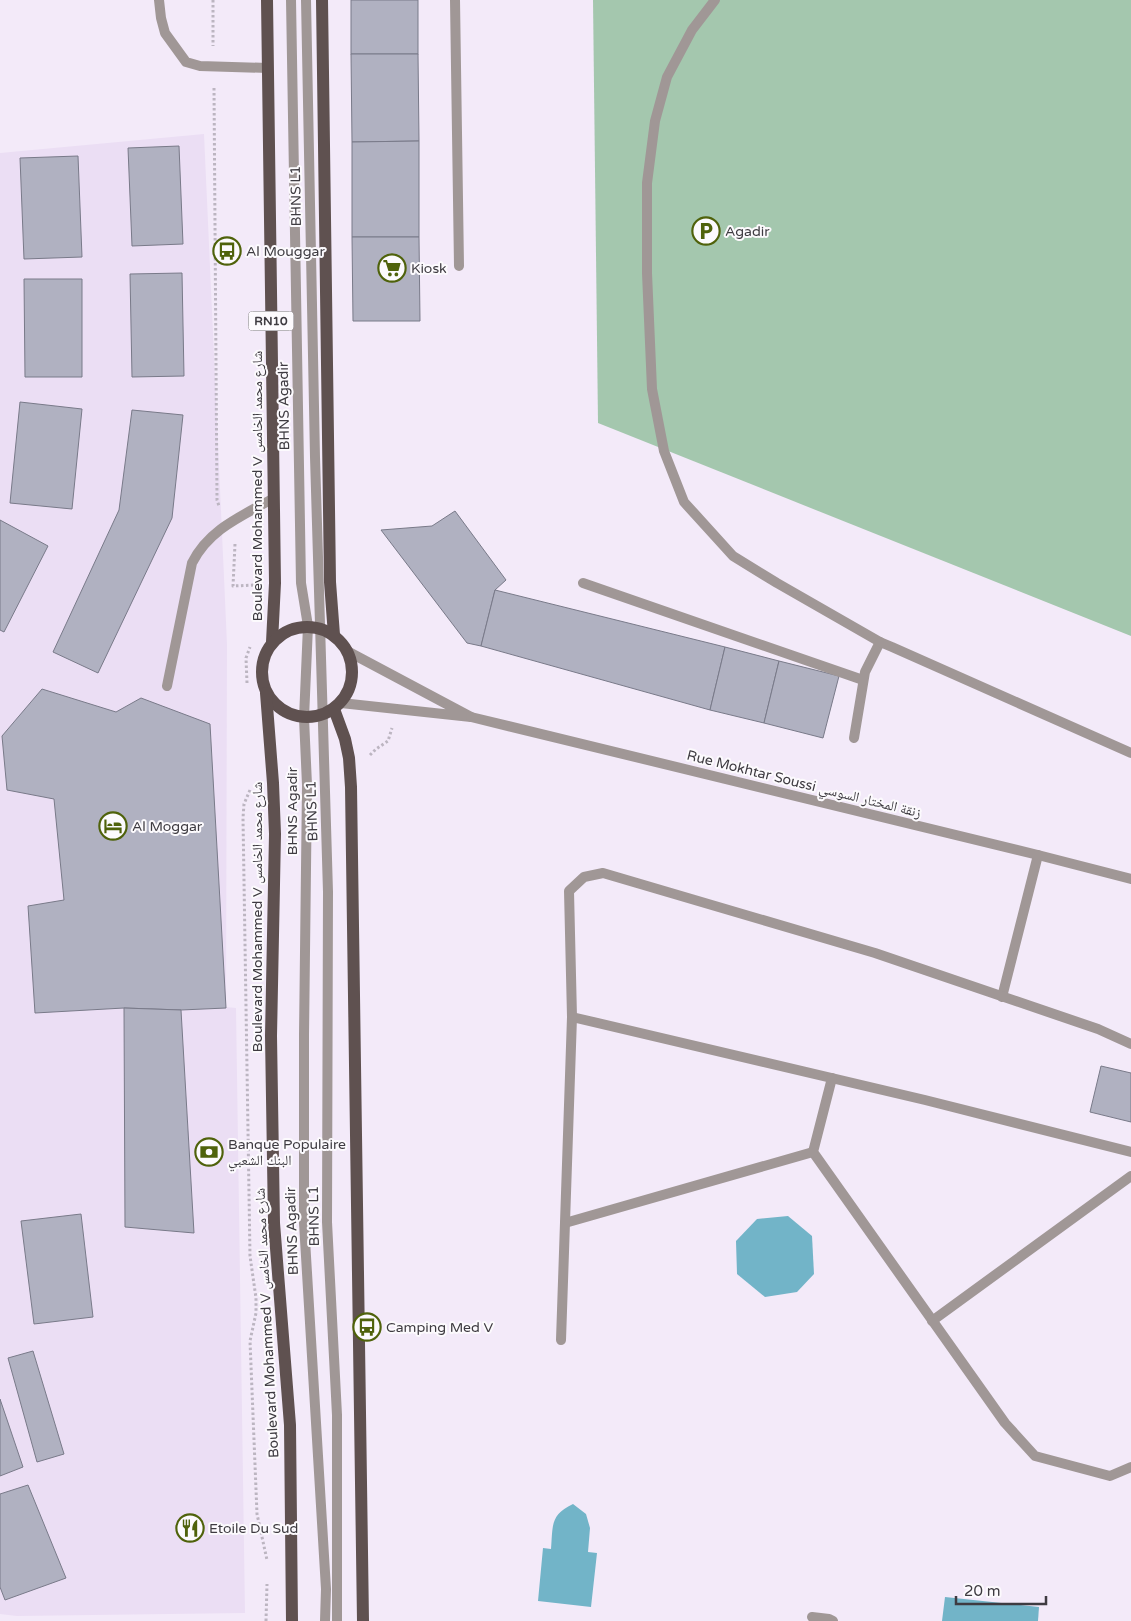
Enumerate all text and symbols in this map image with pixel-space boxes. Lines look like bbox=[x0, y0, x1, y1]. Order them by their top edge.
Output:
street label: BHNS L1 bbox=[287, 166, 305, 226]
parking icon: Agadir bbox=[691, 216, 721, 246]
place label: Agadir bbox=[725, 223, 770, 240]
bus stop icon: Al Mouggar bbox=[212, 236, 242, 266]
place label: Al Mouggar bbox=[246, 243, 325, 260]
supermarket icon: Kiosk bbox=[377, 253, 407, 283]
place label: Kiosk bbox=[411, 260, 447, 277]
road number: RN10 bbox=[248, 312, 294, 331]
street label: Boulevard Mohammed V شارع محمد الخامس bbox=[249, 351, 267, 621]
street label: BHNS Agadir bbox=[275, 361, 293, 450]
street label: Rue Mokhtar Soussi زنقة المختار السوسي bbox=[684, 747, 923, 824]
street label: BHNS Agadir bbox=[284, 766, 301, 855]
street label: BHNS L1 bbox=[302, 780, 322, 842]
street label: Boulevard Mohammed V شارع محمد الخامس bbox=[249, 782, 267, 1052]
hotel icon: Al Moggar bbox=[98, 811, 128, 841]
place label: Al Moggar bbox=[132, 818, 203, 835]
place label: Banque Populaire البنك الشعبي bbox=[228, 1136, 346, 1171]
bank icon: Banque Populaire البنك الشعبي bbox=[194, 1137, 224, 1167]
street label: BHNS Agadir bbox=[282, 1186, 302, 1275]
street label: BHNS L1 bbox=[305, 1186, 323, 1246]
street label: Boulevard Mohammed V شارع محمد الخامس bbox=[251, 1188, 284, 1458]
bus stop icon: Camping Med V bbox=[352, 1312, 382, 1342]
place label: Camping Med V bbox=[386, 1319, 493, 1336]
restaurant icon: Etoile Du Sud bbox=[175, 1513, 205, 1543]
place label: Etoile Du Sud bbox=[209, 1520, 298, 1537]
scale bar bbox=[956, 1574, 1046, 1606]
text: 20 m bbox=[964, 1582, 1001, 1600]

